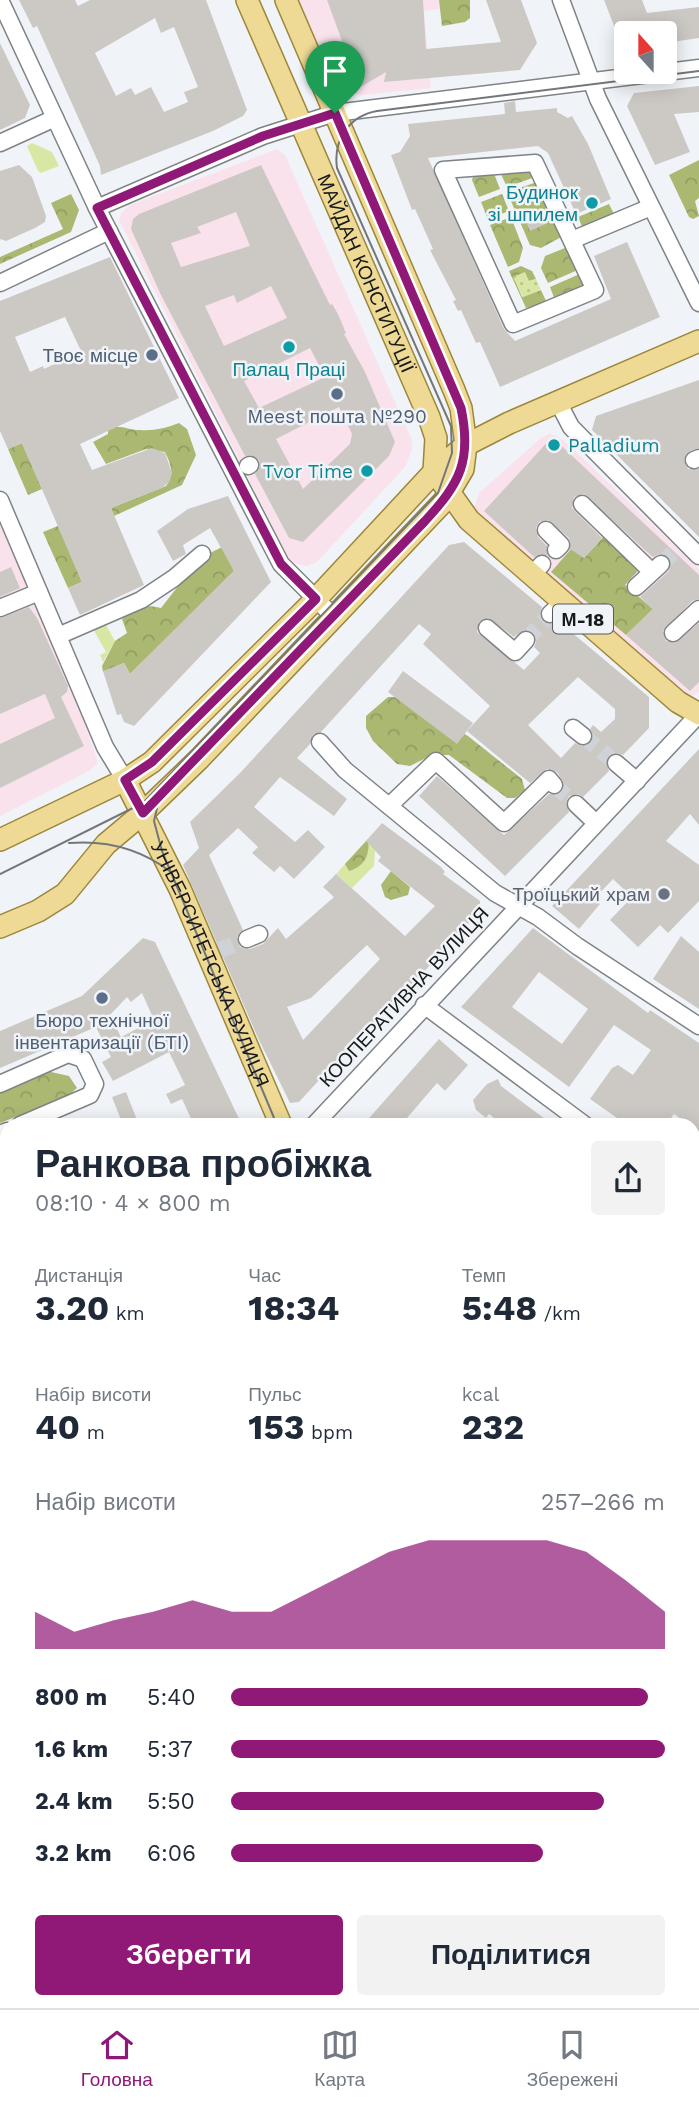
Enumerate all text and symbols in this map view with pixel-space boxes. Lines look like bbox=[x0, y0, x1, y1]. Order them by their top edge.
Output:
north arrow bbox=[614, 21, 677, 84]
map controls bbox=[614, 21, 677, 84]
pin bbox=[305, 41, 365, 113]
icon: arrive bbox=[316, 52, 354, 90]
street label: МАЙДАН КОНСТИТУЦІЇ bbox=[313, 170, 420, 376]
place label: Будинок зі шпилем bbox=[488, 181, 579, 226]
marker: Будинок зі шпилем bbox=[584, 195, 600, 211]
marker: Палац Праці bbox=[281, 339, 297, 355]
place label: Твоє місце bbox=[43, 344, 138, 367]
marker: Твоє місце bbox=[144, 347, 160, 363]
place label: Палац Праці bbox=[232, 358, 346, 381]
marker: Meest пошта №290 bbox=[329, 386, 345, 402]
place label: Meest пошта №290 bbox=[247, 405, 427, 428]
place label: Palladium bbox=[568, 434, 660, 457]
marker: Palladium bbox=[546, 437, 562, 453]
place label: Tvor Time bbox=[263, 460, 353, 483]
marker: Tvor Time bbox=[359, 463, 375, 479]
road number: М-18 bbox=[553, 604, 613, 634]
street label: УНІВЕРСИТЕТСЬКА ВУЛИЦЯ bbox=[146, 837, 275, 1090]
place label: Троїцький храм bbox=[513, 883, 650, 906]
marker: Троїцький храм bbox=[656, 886, 672, 902]
street label: КООПЕРАТИВНА ВУЛИЦЯ bbox=[315, 902, 493, 1092]
marker: Бюро технічної інвентаризації (БТІ) bbox=[94, 990, 110, 1006]
place label: Бюро технічної інвентаризації (БТІ) bbox=[15, 1009, 189, 1054]
button: share bbox=[591, 1141, 665, 1215]
text: Ранкова пробіжка bbox=[35, 1142, 371, 1186]
text: 08:10 · 4 × 800 m bbox=[35, 1190, 231, 1217]
text: Дистанція bbox=[35, 1264, 123, 1287]
text: Час bbox=[248, 1264, 281, 1287]
text: Темп bbox=[462, 1264, 506, 1287]
text: 3.20 bbox=[35, 1287, 109, 1329]
text: 18:34 bbox=[248, 1287, 339, 1329]
text: 5:48 bbox=[462, 1287, 537, 1329]
text: km bbox=[109, 1302, 145, 1325]
text: /km bbox=[537, 1302, 581, 1325]
text: Набір висоти bbox=[35, 1383, 151, 1406]
text: Пульс bbox=[248, 1383, 302, 1406]
text: kcal bbox=[462, 1383, 499, 1406]
text: 40 bbox=[35, 1406, 80, 1448]
text: 153 bbox=[248, 1406, 305, 1448]
text: 232 bbox=[462, 1406, 524, 1448]
text: m bbox=[80, 1421, 105, 1444]
text: bpm bbox=[305, 1421, 353, 1444]
text: Набір висоти bbox=[35, 1489, 176, 1516]
text: 257–266 m bbox=[541, 1489, 665, 1516]
text: 800 m bbox=[35, 1684, 107, 1711]
text: 5:40 bbox=[147, 1684, 196, 1711]
text: 1.6 km bbox=[35, 1736, 108, 1763]
text: 5:37 bbox=[147, 1736, 193, 1763]
text: 2.4 km bbox=[35, 1788, 113, 1815]
text: 5:50 bbox=[147, 1788, 195, 1815]
text: 3.2 km bbox=[35, 1840, 112, 1867]
text: 6:06 bbox=[147, 1840, 196, 1867]
button: Зберегти bbox=[35, 1915, 343, 1995]
button: Поділитися bbox=[357, 1915, 665, 1995]
tab: Головна bbox=[81, 2026, 153, 2091]
tab: Карта bbox=[314, 2026, 365, 2091]
tab: Збережені bbox=[527, 2026, 618, 2091]

